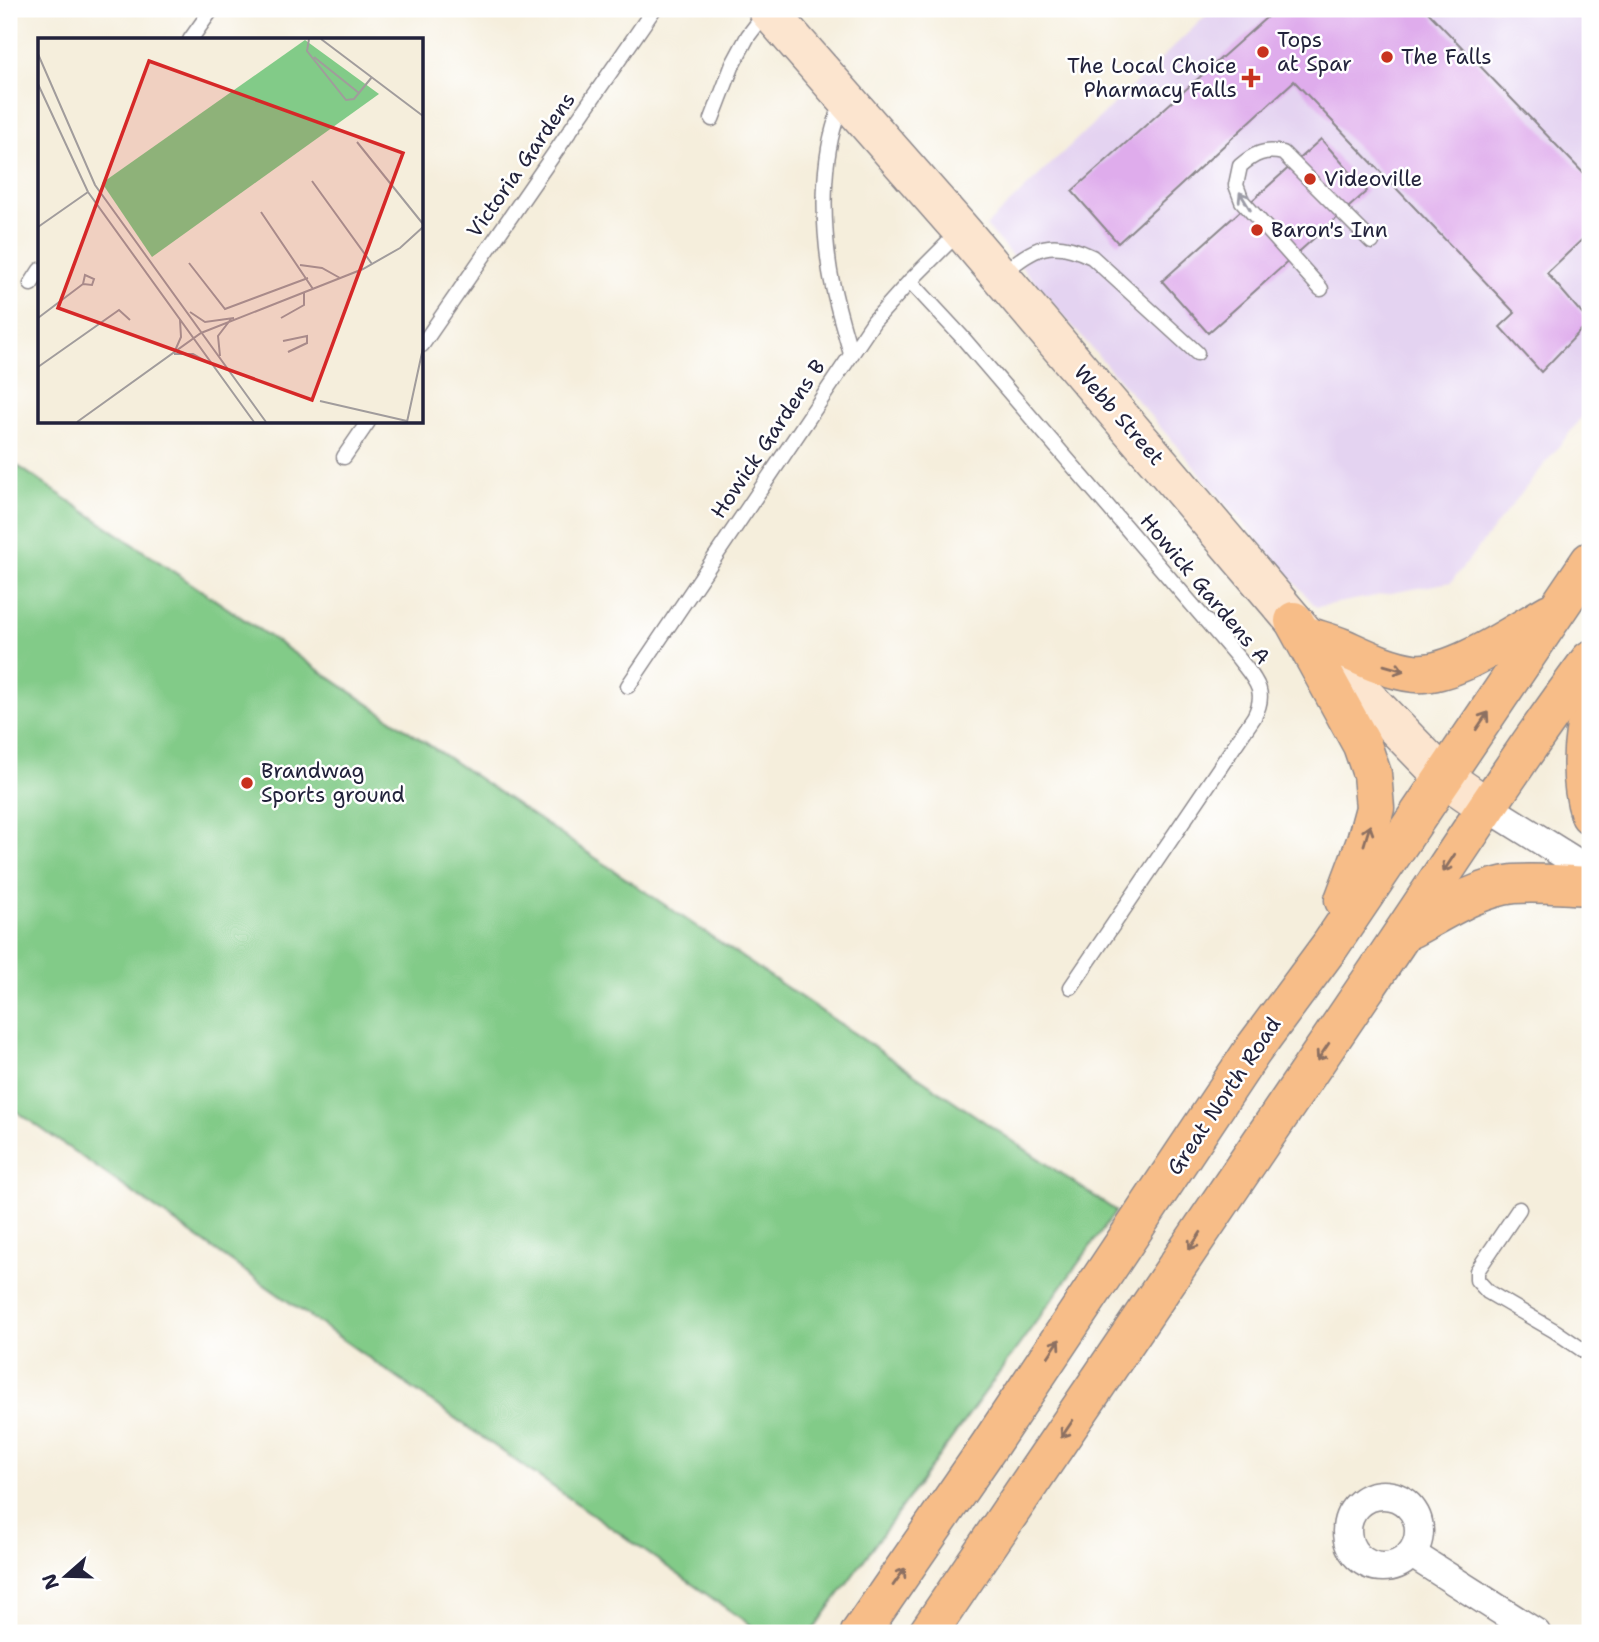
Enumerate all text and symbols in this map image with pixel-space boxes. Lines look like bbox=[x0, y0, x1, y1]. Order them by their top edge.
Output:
place label: Tops at Spar bbox=[1277, 26, 1352, 78]
inset map bbox=[38, 38, 424, 424]
place label: The Falls bbox=[1401, 43, 1492, 71]
marker: Tops at Spar bbox=[1255, 44, 1271, 60]
marker: The Falls bbox=[1379, 49, 1395, 65]
place label: The Local Choice Pharmacy Falls bbox=[1067, 52, 1237, 104]
marker: The Local Choice Pharmacy Falls bbox=[1243, 70, 1259, 86]
street label: Victoria Gardens bbox=[460, 87, 582, 243]
place label: Videoville bbox=[1324, 165, 1422, 193]
marker: Videoville bbox=[1302, 171, 1318, 187]
one-way arrow bbox=[1238, 191, 1252, 211]
place label: Baron's Inn bbox=[1271, 216, 1388, 244]
marker: Baron's Inn bbox=[1249, 222, 1265, 238]
street label: Howick Gardens B bbox=[704, 354, 832, 524]
street label: Webb Street bbox=[1068, 359, 1170, 471]
street label: Howick Gardens A bbox=[1134, 508, 1276, 670]
one-way arrow bbox=[1383, 662, 1405, 675]
one-way arrow bbox=[1475, 712, 1489, 731]
place label: Brandwag Sports ground bbox=[261, 757, 405, 809]
marker: Brandwag Sports ground bbox=[239, 775, 255, 791]
one-way arrow bbox=[1362, 824, 1375, 846]
one-way arrow bbox=[1442, 853, 1456, 873]
street label: Great North Road bbox=[1161, 1012, 1287, 1180]
one-way arrow bbox=[1315, 1042, 1330, 1061]
one-way arrow bbox=[1188, 1230, 1202, 1250]
one-way arrow bbox=[1048, 1339, 1062, 1359]
one-way arrow bbox=[1060, 1419, 1074, 1438]
north arrow bbox=[32, 1540, 102, 1610]
one-way arrow bbox=[892, 1568, 906, 1587]
text: N bbox=[36, 1570, 65, 1593]

